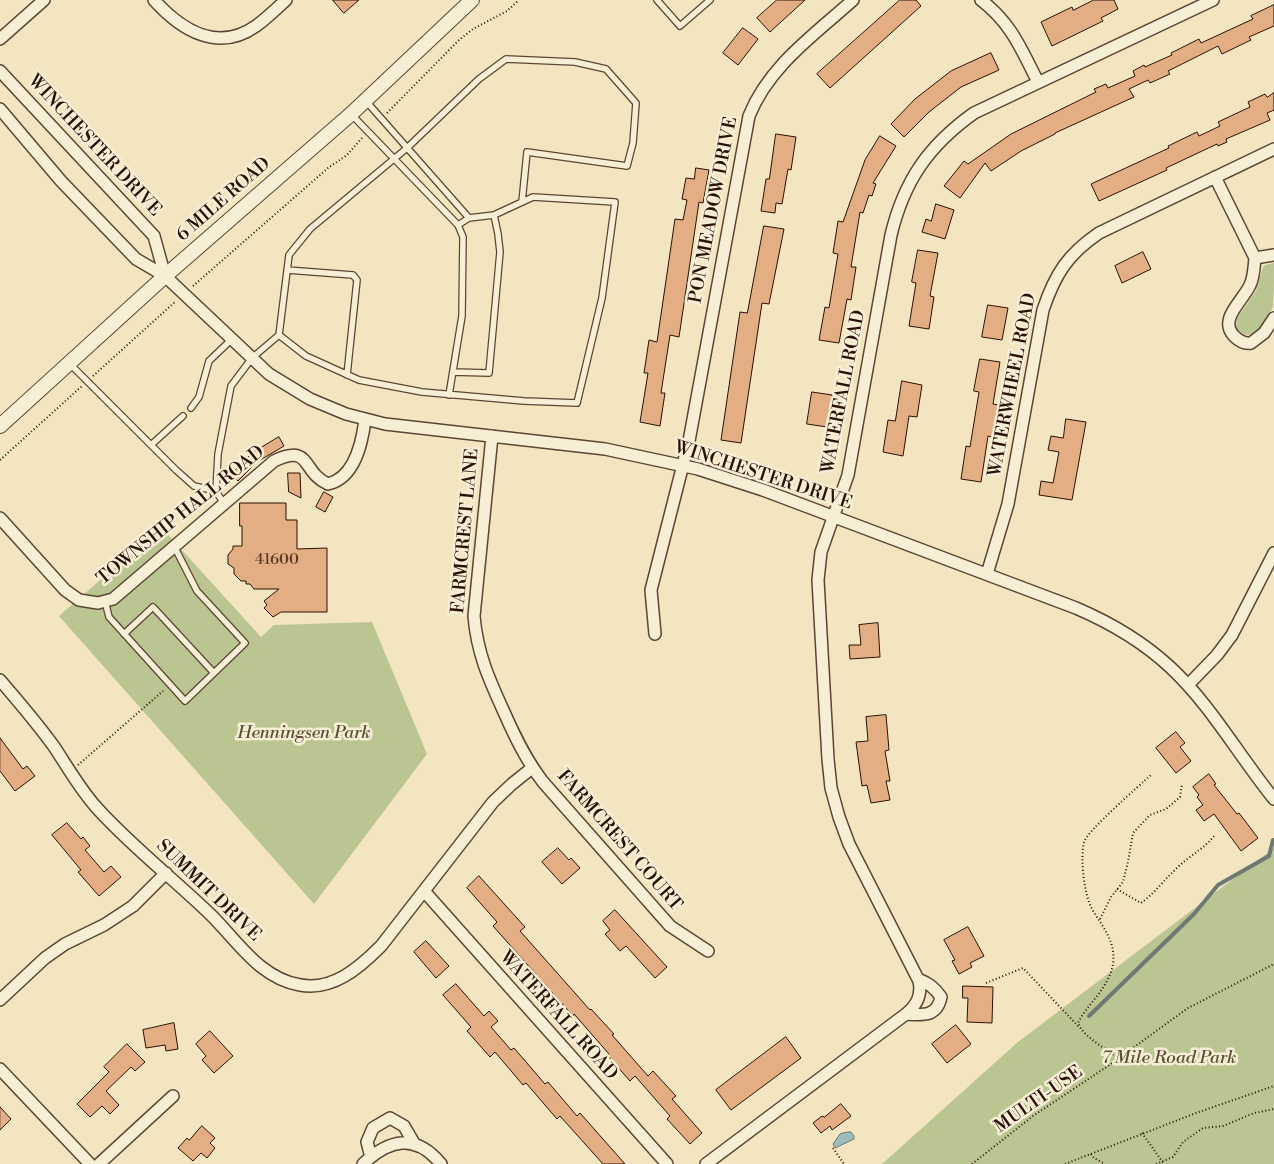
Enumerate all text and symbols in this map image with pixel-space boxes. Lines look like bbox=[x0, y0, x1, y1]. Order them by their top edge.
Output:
street label: WINCHESTER DRIVE bbox=[23, 71, 165, 221]
street label: PON MEADOW DRIVE bbox=[685, 115, 743, 305]
street label: 6 MILE ROAD bbox=[173, 153, 275, 247]
street label: WATERWHEEL ROAD bbox=[985, 291, 1041, 479]
street label: WATERFALL ROAD bbox=[818, 308, 870, 476]
street label: WINCHESTER DRIVE bbox=[671, 437, 855, 515]
street label: TOWNSHIP HALL ROAD bbox=[93, 442, 269, 590]
street label: FARMCREST LANE bbox=[448, 448, 484, 614]
house number: 41600 bbox=[255, 551, 299, 569]
park label: Henningsen Park bbox=[237, 723, 371, 745]
street label: FARMCREST COURT bbox=[552, 766, 686, 916]
street label: SUMMIT DRIVE bbox=[151, 836, 265, 946]
street label: WATERFALL ROAD bbox=[494, 947, 622, 1085]
park label: 7 Mile Road Park bbox=[1102, 1048, 1236, 1070]
street label: MULTI-USE bbox=[991, 1062, 1087, 1138]

